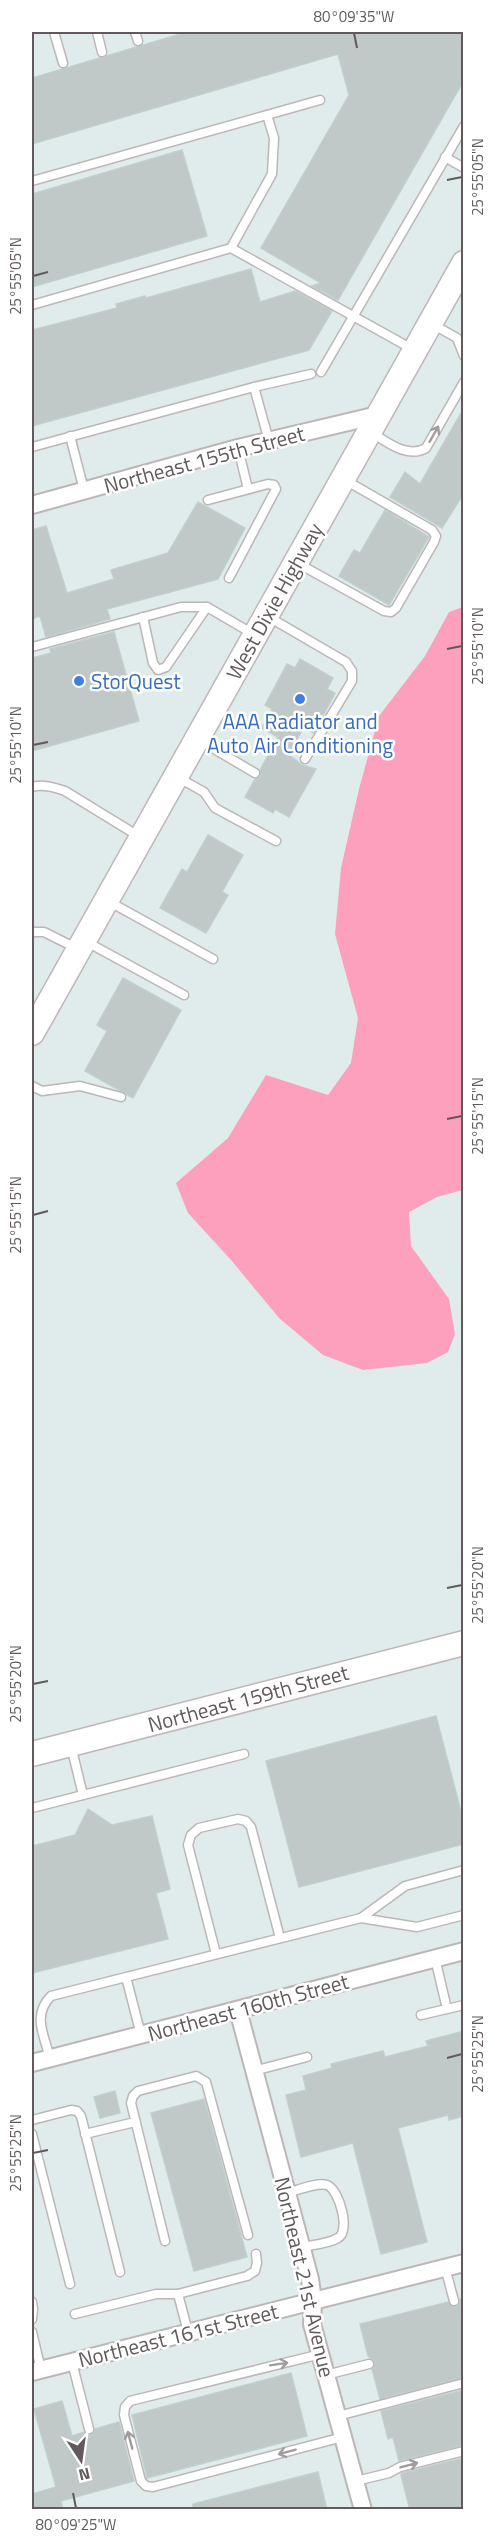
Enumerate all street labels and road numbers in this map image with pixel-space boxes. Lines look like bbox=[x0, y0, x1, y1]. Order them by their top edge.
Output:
street label: Northeast 155th Street bbox=[100, 417, 309, 501]
street label: West Dixie Highway bbox=[218, 517, 330, 685]
street label: Northeast 159th Street bbox=[144, 1656, 353, 1740]
street label: Northeast 160th Street bbox=[144, 1965, 353, 2049]
street label: Northeast 21st Avenue bbox=[266, 2174, 344, 2380]
street label: Northeast 161st Street bbox=[75, 2295, 282, 2375]

